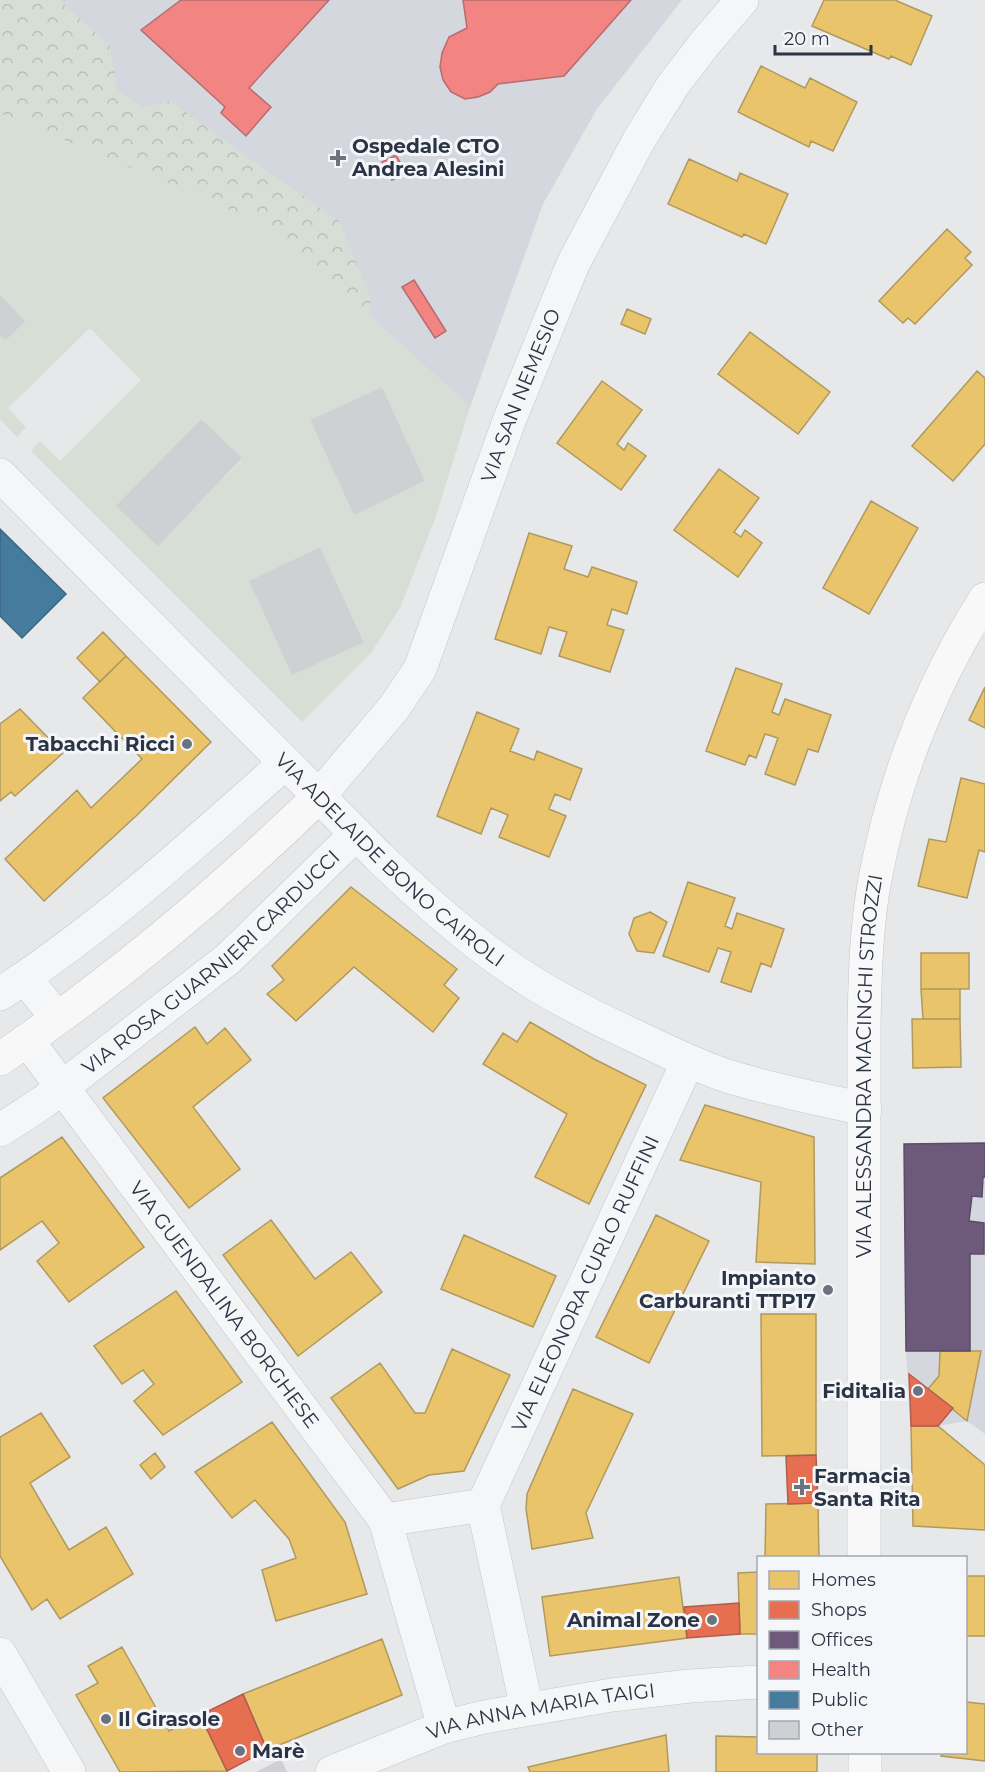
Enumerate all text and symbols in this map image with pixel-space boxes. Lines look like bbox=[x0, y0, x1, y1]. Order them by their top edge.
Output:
scale bar bbox=[775, 18, 871, 56]
text: 20 m bbox=[784, 28, 830, 50]
place label: Ospedale CTO Andrea Alesini bbox=[351, 134, 504, 181]
marker: Ospedale CTO Andrea Alesini bbox=[329, 149, 347, 167]
street label: VIA SAN NEMESIO bbox=[476, 305, 566, 486]
place label: Tabacchi Ricci bbox=[26, 732, 175, 756]
marker: Tabacchi Ricci bbox=[180, 737, 194, 751]
street label: VIA ADELAIDE BONO CAIROLI bbox=[270, 748, 509, 972]
street label: VIA ROSA GUARNIERI CARDUCCI bbox=[77, 845, 344, 1080]
street label: VIA ALESSANDRA MACINGHI STROZZI bbox=[852, 872, 888, 1258]
street label: VIA ELEONORA CURLO RUFFINI bbox=[507, 1131, 664, 1435]
street label: VIA GUENDALINA BORGHESE bbox=[124, 1176, 324, 1433]
place label: Impianto Carburanti TTP17 bbox=[639, 1266, 816, 1313]
marker: Impianto Carburanti TTP17 bbox=[821, 1283, 835, 1297]
place label: Fiditalia bbox=[822, 1379, 906, 1403]
marker: Fiditalia bbox=[911, 1384, 925, 1398]
place label: Farmacia Santa Rita bbox=[814, 1464, 921, 1511]
marker: Farmacia Santa Rita bbox=[795, 1480, 809, 1494]
legend bbox=[757, 1556, 967, 1754]
text: Homes bbox=[811, 1569, 876, 1591]
text: Shops bbox=[811, 1599, 867, 1621]
place label: Animal Zone bbox=[566, 1608, 700, 1632]
marker: Animal Zone bbox=[705, 1613, 719, 1627]
text: Offices bbox=[811, 1629, 873, 1651]
text: Health bbox=[811, 1659, 871, 1681]
street label: VIA ANNA MARIA TAIGI bbox=[423, 1678, 656, 1745]
text: Public bbox=[811, 1689, 868, 1711]
place label: Il Girasole bbox=[118, 1707, 220, 1731]
marker: Il Girasole bbox=[99, 1712, 113, 1726]
text: Other bbox=[811, 1719, 864, 1741]
place label: Marè bbox=[252, 1739, 305, 1763]
marker: Marè bbox=[233, 1744, 247, 1758]

